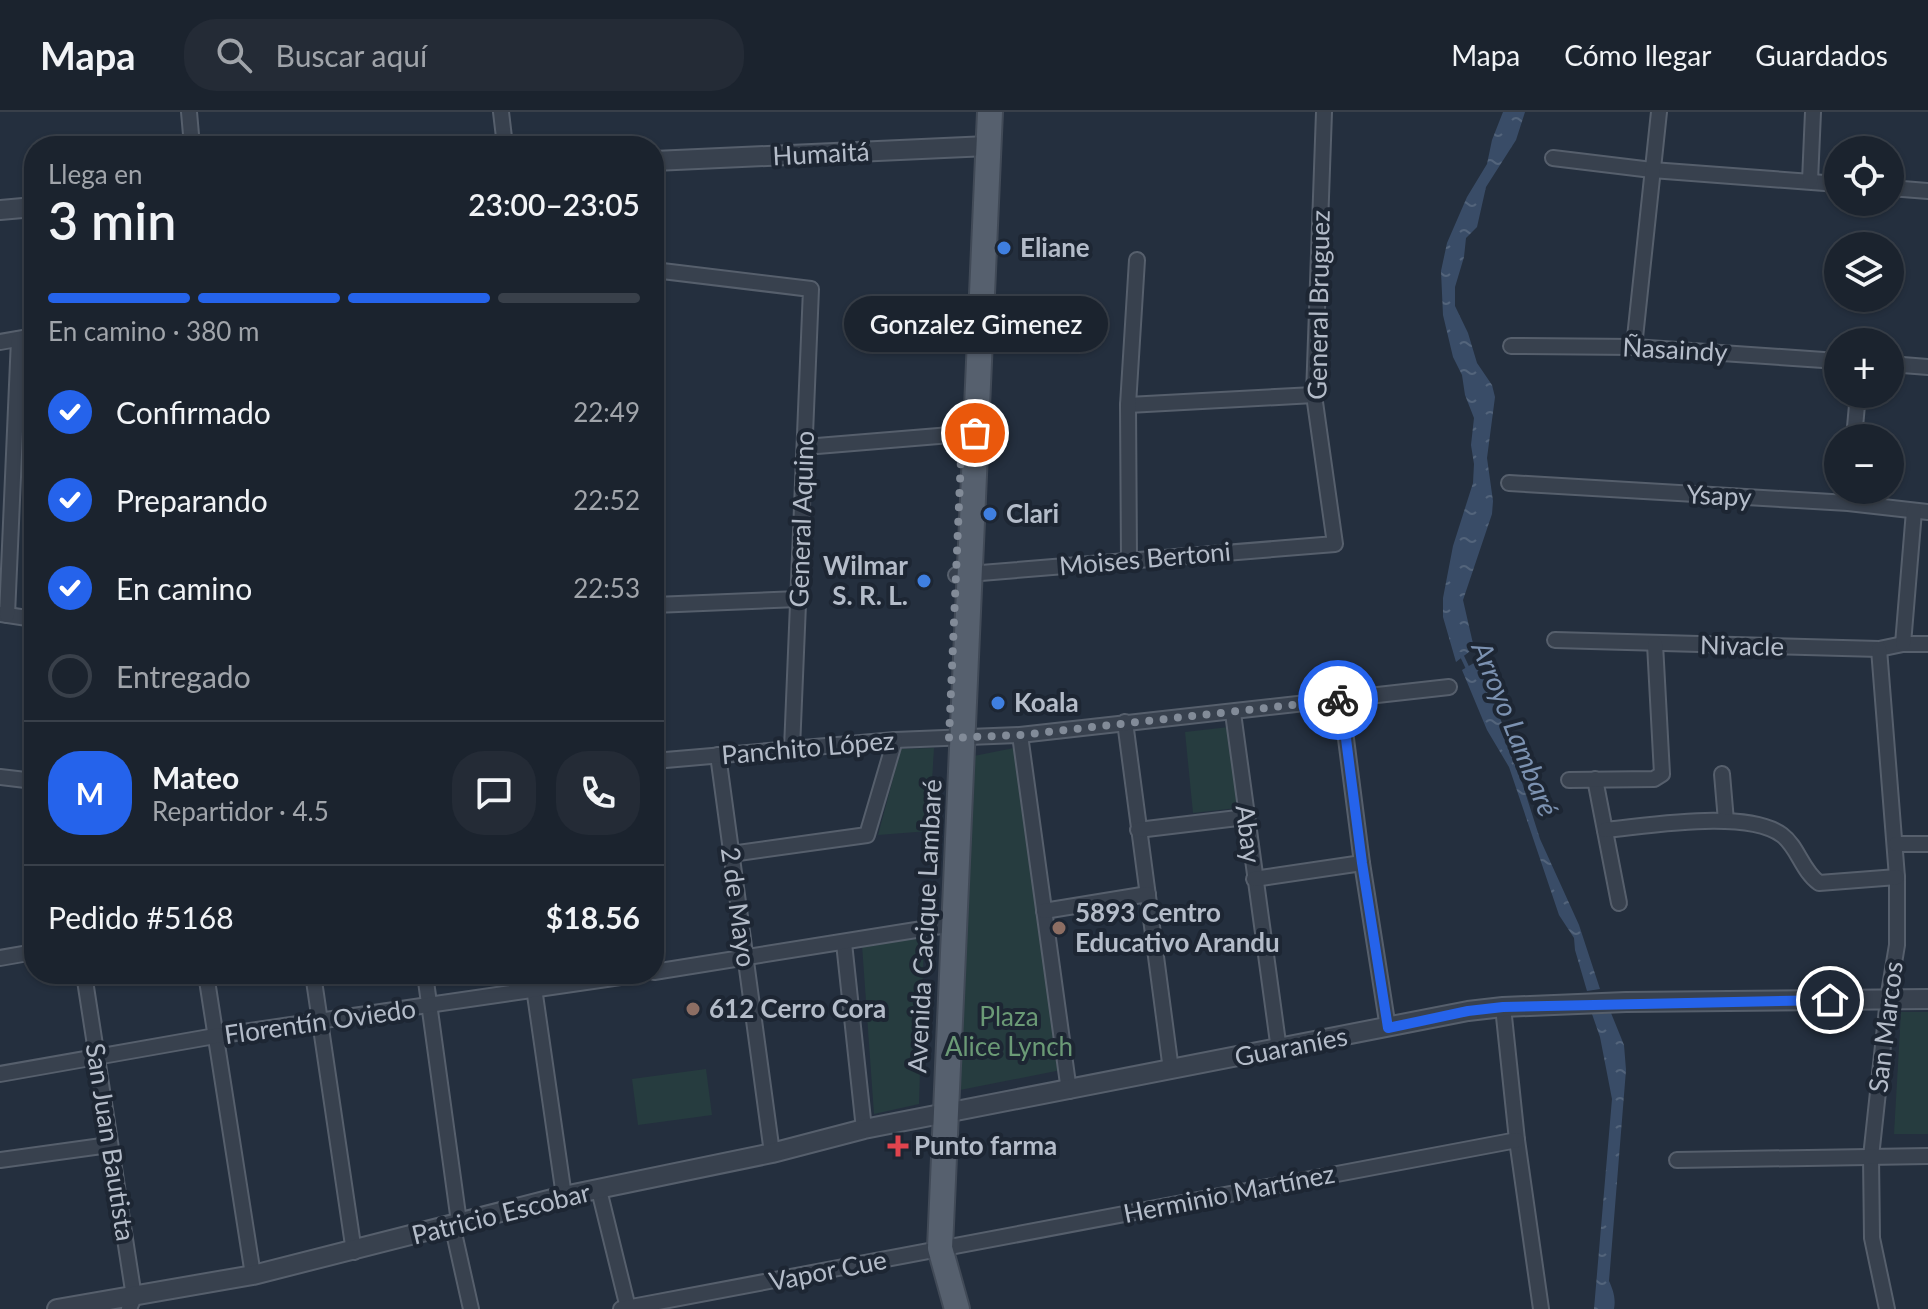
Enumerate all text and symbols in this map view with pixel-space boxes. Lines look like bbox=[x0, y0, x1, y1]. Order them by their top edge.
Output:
search box bbox=[184, 19, 744, 91]
text: Mapa bbox=[40, 32, 136, 78]
icon: search bbox=[212, 33, 256, 77]
text: Buscar aquí bbox=[276, 37, 427, 73]
text: Mapa bbox=[1451, 38, 1520, 72]
text: Cómo llegar bbox=[1564, 38, 1711, 72]
text: Guardados bbox=[1755, 38, 1888, 72]
street label: Humaitá bbox=[772, 134, 870, 172]
map controls bbox=[1824, 136, 1904, 504]
button: locate bbox=[1824, 136, 1904, 216]
text: Llega en bbox=[48, 158, 143, 190]
text: 23:00–23:05 bbox=[468, 186, 640, 222]
text: 3 min bbox=[48, 189, 176, 251]
street label: General Bruguez bbox=[1300, 210, 1336, 400]
place label: Eliane bbox=[1020, 231, 1090, 263]
button: layers bbox=[1824, 232, 1904, 312]
marker: Eliane bbox=[995, 239, 1013, 257]
callout: Gonzalez Gimenez bbox=[843, 297, 1107, 353]
text: Gonzalez Gimenez bbox=[870, 308, 1082, 340]
text: En camino · 380 m bbox=[48, 315, 259, 347]
button: + bbox=[1824, 328, 1904, 408]
street label: Ñasaindy bbox=[1622, 330, 1729, 368]
icon: check bbox=[48, 390, 92, 434]
text: Confirmado bbox=[116, 394, 271, 430]
text: 22:49 bbox=[573, 396, 640, 428]
pin bbox=[941, 399, 1009, 467]
icon: bag bbox=[953, 411, 997, 455]
button: − bbox=[1824, 424, 1904, 504]
street label: General Aquino bbox=[782, 430, 820, 608]
street label: Ysapy bbox=[1686, 477, 1753, 513]
icon: check bbox=[48, 478, 92, 522]
text: Preparando bbox=[116, 482, 268, 518]
text: 22:52 bbox=[573, 484, 640, 516]
place label: Clari bbox=[1006, 497, 1059, 529]
marker: Clari bbox=[981, 505, 999, 523]
street label: Moises Bertoni bbox=[1058, 535, 1232, 581]
place label: Wilmar S. R. L. bbox=[823, 549, 908, 611]
icon: check bbox=[48, 566, 92, 610]
text: En camino bbox=[116, 570, 252, 606]
text: 22:53 bbox=[573, 572, 640, 604]
marker: Wilmar S. R. L. bbox=[915, 572, 933, 590]
street label: Nivacle bbox=[1700, 628, 1784, 662]
water label: Arroyo Lambaré bbox=[1465, 635, 1566, 821]
text: Entregado bbox=[116, 658, 251, 694]
courier bbox=[1298, 660, 1378, 740]
icon: bike bbox=[1316, 678, 1360, 722]
place label: Koala bbox=[1014, 686, 1079, 718]
marker: Koala bbox=[989, 694, 1007, 712]
street label: Panchito López bbox=[720, 723, 896, 771]
button: chat bbox=[452, 751, 536, 835]
button: phone bbox=[556, 751, 640, 835]
text: Mateo bbox=[152, 759, 239, 795]
text: M bbox=[76, 775, 104, 811]
street label: Avenida Cacique Lambaré bbox=[900, 778, 948, 1074]
text: Repartidor · 4.5 bbox=[152, 795, 329, 827]
street label: Abay bbox=[1230, 803, 1268, 865]
street label: 2 de Mayo bbox=[715, 845, 763, 969]
place label: 5893 Centro Educativo Arandu bbox=[1075, 896, 1280, 958]
text: Pedido #5168 bbox=[48, 899, 234, 935]
text: $18.56 bbox=[546, 899, 640, 935]
marker: 5893 Centro Educativo Arandu bbox=[1050, 919, 1068, 937]
street label: San Marcos bbox=[1861, 960, 1909, 1094]
pin bbox=[1796, 966, 1864, 1034]
icon: home bbox=[1808, 978, 1852, 1022]
street label: Florentín Oviedo bbox=[222, 992, 418, 1050]
place label: 612 Cerro Cora bbox=[709, 992, 886, 1024]
marker: 612 Cerro Cora bbox=[684, 1000, 702, 1018]
park label: Plaza Alice Lynch bbox=[945, 1000, 1073, 1062]
street label: Guaraníes bbox=[1232, 1019, 1350, 1073]
street label: San Juan Bautista bbox=[80, 1041, 142, 1243]
place label: Punto farma bbox=[914, 1129, 1057, 1161]
marker: Punto farma bbox=[889, 1137, 907, 1155]
street label: Herminio Martínez bbox=[1120, 1157, 1337, 1229]
street label: Patricio Escobar bbox=[408, 1175, 594, 1251]
street label: Vapor Cue bbox=[766, 1243, 889, 1297]

